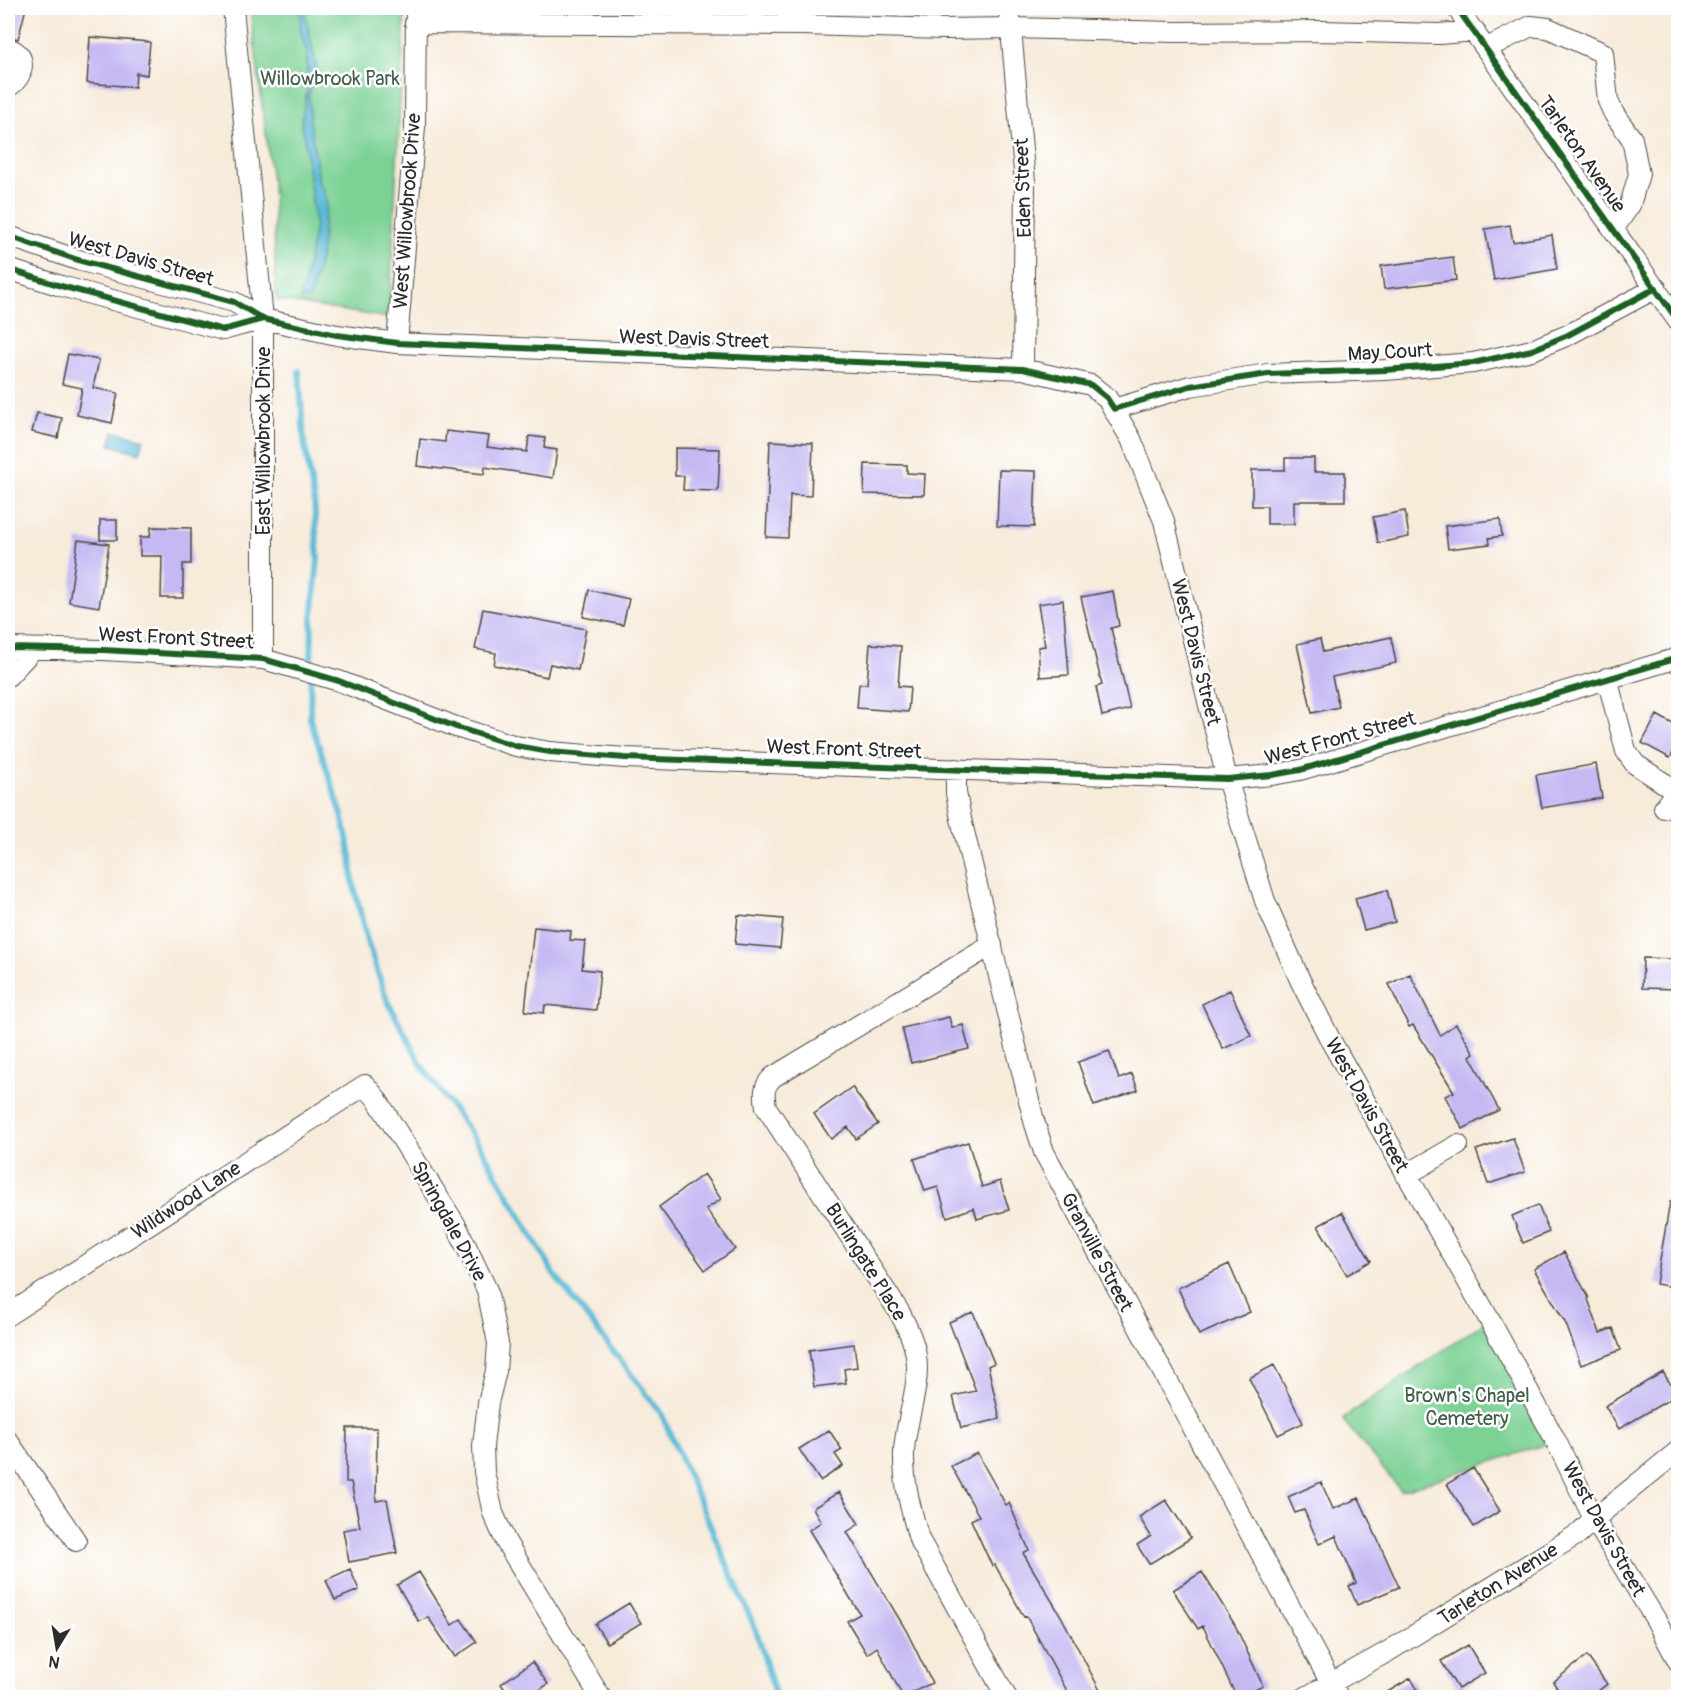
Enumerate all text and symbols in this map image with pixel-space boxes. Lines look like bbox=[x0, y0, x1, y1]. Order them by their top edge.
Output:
park label: Willowbrook Park bbox=[260, 66, 401, 91]
street label: Tarleton Avenue bbox=[1533, 91, 1632, 217]
street label: West Willowbrook Drive bbox=[388, 112, 426, 310]
street label: Eden Street bbox=[1009, 137, 1037, 238]
street label: West Davis Street bbox=[65, 226, 218, 292]
street label: West Davis Street bbox=[619, 324, 770, 354]
street label: May Court bbox=[1347, 337, 1434, 367]
street label: East Willowbrook Drive bbox=[251, 347, 276, 535]
street label: West Davis Street bbox=[1166, 576, 1227, 729]
street label: West Front Street bbox=[98, 621, 255, 655]
street label: West Front Street bbox=[1262, 706, 1419, 770]
street label: West Front Street bbox=[766, 734, 923, 764]
street label: West Davis Street bbox=[1320, 1033, 1415, 1178]
street label: Wildwood Lane bbox=[127, 1155, 246, 1245]
street label: Springdale Drive bbox=[406, 1156, 492, 1286]
street label: Granville Street bbox=[1055, 1188, 1139, 1316]
street label: Burlingate Place bbox=[820, 1199, 912, 1326]
park label: Brown's Chapel Cemetery bbox=[1404, 1383, 1530, 1431]
street label: West Davis Street bbox=[1557, 1457, 1652, 1602]
street label: Tarleton Avenue bbox=[1433, 1537, 1563, 1631]
north arrow bbox=[27, 1618, 87, 1678]
text: N bbox=[47, 1651, 62, 1673]

